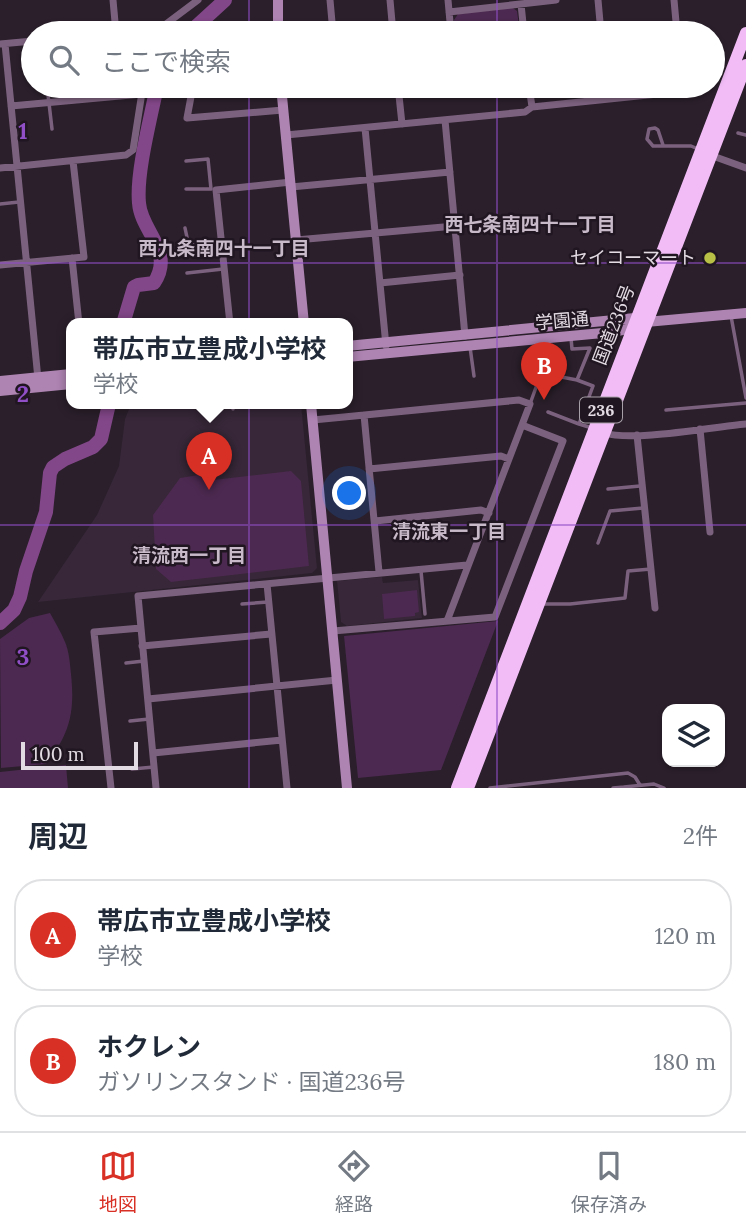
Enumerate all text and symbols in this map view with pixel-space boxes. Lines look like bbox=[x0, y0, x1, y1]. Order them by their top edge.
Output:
search box bbox=[21, 21, 725, 98]
icon: search bbox=[45, 41, 83, 79]
text: ここで検索 bbox=[101, 45, 231, 78]
text: 1 bbox=[18, 116, 28, 145]
district label: 西七条南四十一丁目 bbox=[444, 212, 616, 236]
district label: 西九条南四十一丁目 bbox=[138, 236, 310, 260]
place label: セイコーマート bbox=[570, 246, 696, 269]
marker: セイコーマート bbox=[702, 250, 718, 266]
street label: 国道236号 bbox=[588, 282, 639, 368]
street label: 学園通 bbox=[534, 307, 590, 334]
popup bbox=[66, 318, 353, 409]
text: 帯広市立豊成小学校 bbox=[92, 332, 327, 365]
pin: B bbox=[521, 342, 567, 400]
text: 学校 bbox=[92, 369, 138, 398]
text: 2 bbox=[17, 379, 29, 408]
road number: 236 bbox=[580, 398, 622, 422]
pin: A bbox=[186, 432, 232, 490]
your location bbox=[332, 476, 366, 510]
district label: 清流東一丁目 bbox=[392, 519, 506, 543]
district label: 清流西一丁目 bbox=[132, 543, 246, 567]
text: 3 bbox=[17, 642, 29, 671]
map controls bbox=[662, 704, 725, 767]
button: layers bbox=[662, 704, 725, 767]
scale bar bbox=[21, 739, 138, 771]
text: 100 m bbox=[32, 742, 85, 766]
text: 周辺 bbox=[28, 817, 88, 855]
text: 2件 bbox=[683, 821, 718, 850]
text: 帯広市立豊成小学校 bbox=[97, 904, 331, 937]
text: A bbox=[45, 921, 61, 950]
text: 120 m bbox=[654, 921, 716, 950]
text: 学校 bbox=[97, 941, 143, 970]
text: ホクレン bbox=[97, 1030, 201, 1063]
text: B bbox=[45, 1047, 61, 1076]
text: 180 m bbox=[654, 1047, 716, 1076]
text: ガソリンスタンド · 国道236号 bbox=[97, 1067, 406, 1096]
tab: 地図 bbox=[99, 1147, 137, 1216]
tab: 経路 bbox=[335, 1147, 373, 1216]
tab: 保存済み bbox=[571, 1147, 647, 1216]

